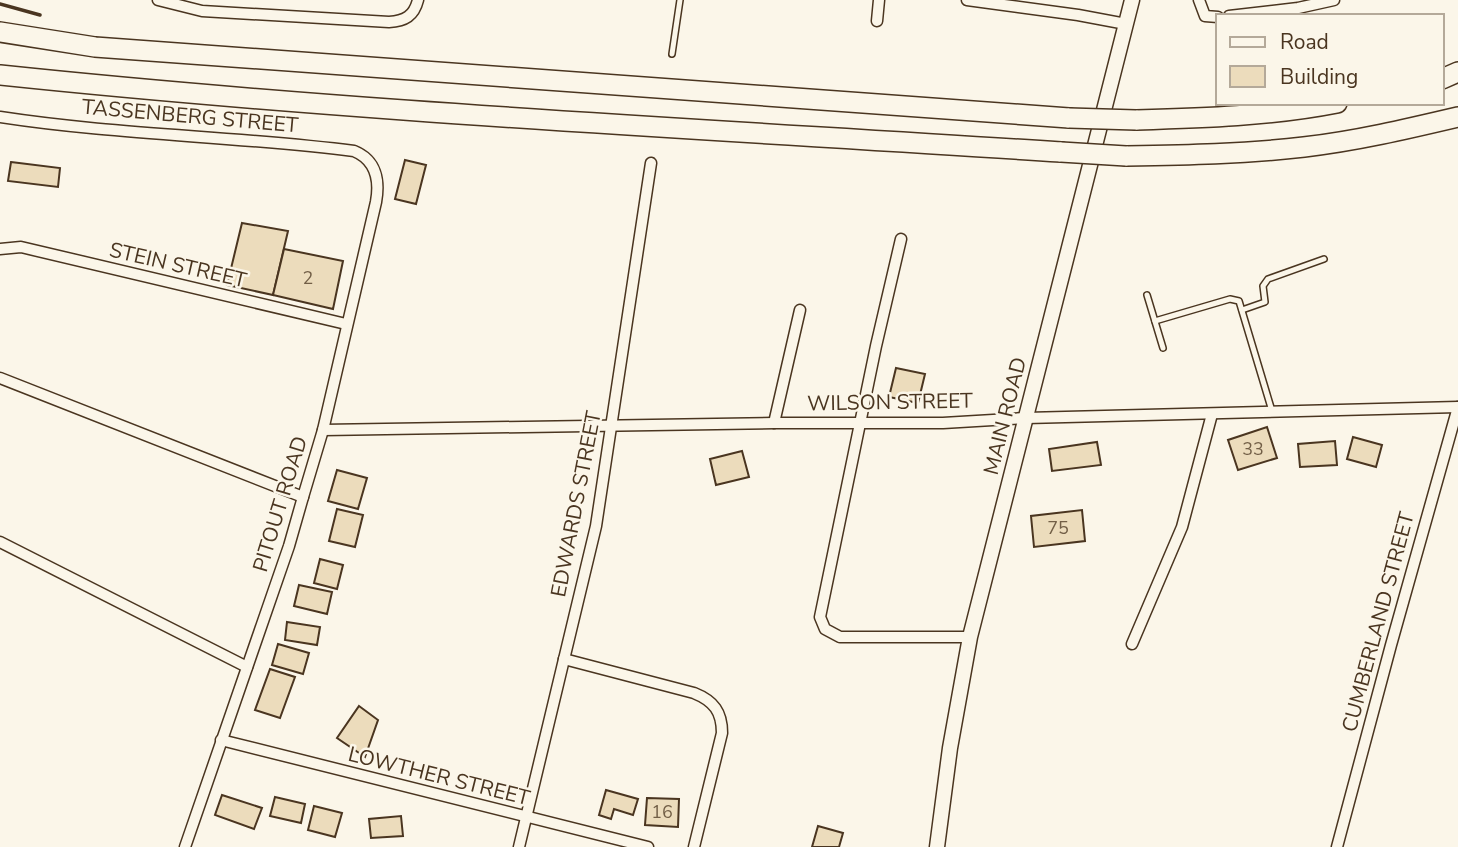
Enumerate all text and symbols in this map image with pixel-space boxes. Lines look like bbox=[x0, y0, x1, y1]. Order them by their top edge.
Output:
legend bbox=[1216, 14, 1444, 105]
text: Road bbox=[1280, 28, 1329, 56]
text: Building bbox=[1280, 63, 1358, 91]
street label: TASSENBERG STREET bbox=[81, 93, 300, 139]
street label: STEIN STREET bbox=[107, 236, 250, 294]
house number: 2 bbox=[303, 266, 313, 290]
street label: MAIN ROAD bbox=[977, 354, 1033, 478]
street label: WILSON STREET bbox=[807, 387, 973, 417]
street label: EDWARDS STREET bbox=[544, 408, 608, 599]
street label: PITOUT ROAD bbox=[246, 433, 314, 575]
house number: 33 bbox=[1242, 437, 1264, 461]
street label: CUMBERLAND STREET bbox=[1335, 508, 1421, 735]
house number: 75 bbox=[1047, 516, 1069, 540]
street label: LOWTHER STREET bbox=[345, 740, 533, 812]
house number: 16 bbox=[651, 800, 673, 824]

